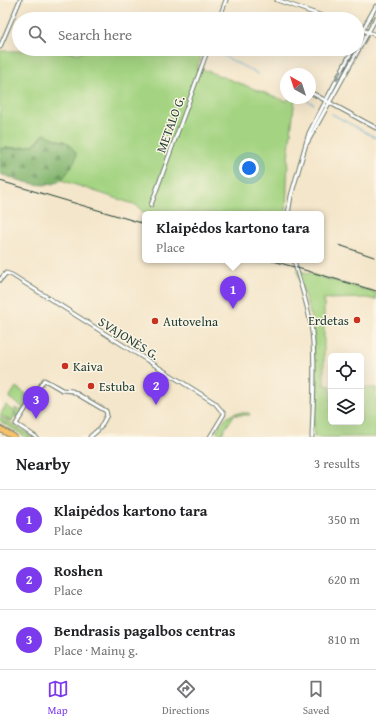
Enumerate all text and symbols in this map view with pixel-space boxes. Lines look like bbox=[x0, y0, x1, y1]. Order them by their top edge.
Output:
search box bbox=[12, 12, 364, 56]
icon: search bbox=[26, 23, 48, 45]
text: Search here bbox=[58, 24, 132, 45]
north arrow bbox=[280, 68, 316, 104]
one-way arrow bbox=[336, 69, 342, 81]
street label: METALO G. bbox=[151, 93, 190, 155]
your location bbox=[239, 158, 259, 178]
popup bbox=[142, 211, 324, 263]
text: Klaipėdos kartono tara bbox=[156, 217, 310, 238]
text: Place bbox=[156, 238, 185, 257]
pin: 1 bbox=[220, 276, 246, 309]
place label: Erdetas bbox=[308, 311, 349, 330]
street label: SVAJONĖS G. bbox=[95, 312, 163, 365]
place label: Autovelna bbox=[163, 312, 219, 331]
marker: Erdetas bbox=[352, 315, 362, 325]
marker: Autovelna bbox=[150, 316, 160, 326]
map controls bbox=[328, 353, 364, 425]
button: locate bbox=[328, 353, 364, 389]
place label: Kaiva bbox=[73, 357, 104, 376]
marker: Kaiva bbox=[60, 361, 70, 371]
pin: 2 bbox=[143, 372, 169, 405]
place label: Estuba bbox=[99, 377, 136, 396]
marker: Estuba bbox=[86, 381, 96, 391]
pin: 3 bbox=[23, 386, 49, 419]
button: layers bbox=[328, 389, 364, 425]
text: Nearby bbox=[16, 451, 70, 476]
text: 3 results bbox=[314, 454, 360, 473]
text: Klaipėdos kartono tara bbox=[54, 500, 207, 521]
text: 1 bbox=[26, 510, 32, 529]
text: 350 m bbox=[328, 510, 360, 529]
text: Place bbox=[54, 521, 83, 540]
text: Roshen bbox=[54, 560, 103, 581]
text: 2 bbox=[26, 570, 32, 589]
text: 620 m bbox=[328, 570, 360, 589]
text: Place bbox=[54, 581, 83, 600]
text: Bendrasis pagalbos centras bbox=[54, 620, 236, 641]
text: 3 bbox=[26, 630, 32, 649]
text: 810 m bbox=[328, 630, 360, 649]
text: Place · Mainų g. bbox=[54, 641, 138, 660]
tab: Map bbox=[47, 678, 69, 718]
tab: Directions bbox=[162, 678, 209, 718]
tab: Saved bbox=[303, 678, 329, 718]

